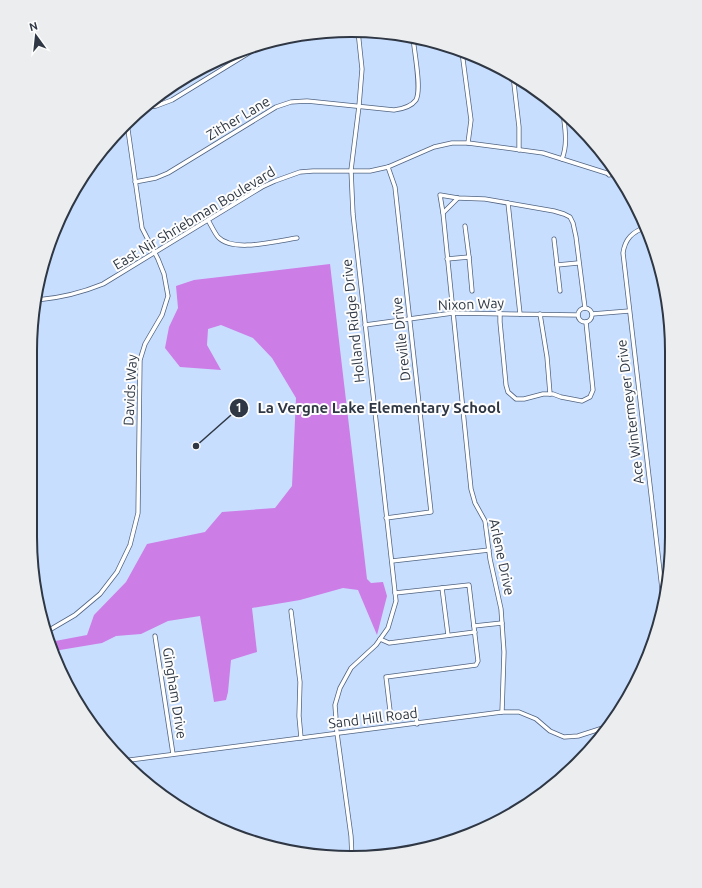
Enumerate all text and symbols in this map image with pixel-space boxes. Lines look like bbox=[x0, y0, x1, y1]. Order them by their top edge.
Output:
north arrow bbox=[16, 16, 56, 56]
text: N bbox=[28, 19, 39, 33]
street label: Zither Lane bbox=[203, 93, 273, 143]
street label: East Nir Shriebman Boulevard bbox=[110, 163, 278, 273]
street label: Holland Ridge Drive bbox=[339, 258, 367, 384]
street label: Nixon Way bbox=[438, 295, 505, 313]
street label: Dreville Drive bbox=[389, 296, 413, 382]
street label: Ace Wintermeyer Drive bbox=[613, 339, 647, 485]
street label: Davids Way bbox=[120, 354, 140, 426]
callout: La Vergne Lake Elementary School bbox=[229, 394, 508, 421]
text: La Vergne Lake Elementary School bbox=[257, 399, 501, 416]
text: 1 bbox=[236, 401, 242, 414]
street label: Arlene Drive bbox=[486, 517, 518, 597]
street label: Gingham Drive bbox=[160, 646, 190, 740]
street label: Sand Hill Road bbox=[327, 705, 419, 731]

